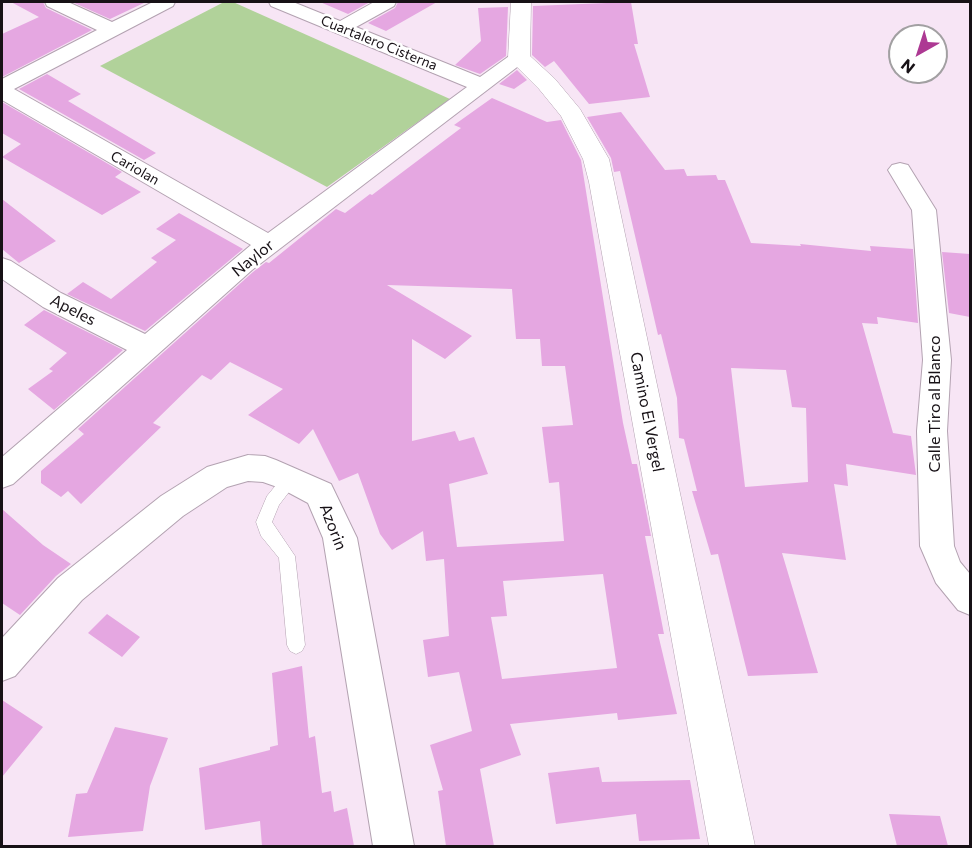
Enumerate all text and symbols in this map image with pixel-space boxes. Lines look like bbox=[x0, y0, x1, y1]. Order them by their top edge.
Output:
street label: Cuartalero Cisterna bbox=[318, 12, 440, 74]
north arrow bbox=[888, 24, 948, 84]
text: N bbox=[897, 56, 918, 78]
street label: Cariolan bbox=[108, 147, 162, 189]
street label: Naylor bbox=[228, 235, 278, 281]
street label: Apeles bbox=[47, 290, 99, 330]
street label: Calle Tiro al Blanco bbox=[925, 336, 945, 472]
street label: Camino El Vergel bbox=[626, 351, 668, 473]
street label: Azorin bbox=[315, 501, 351, 553]

